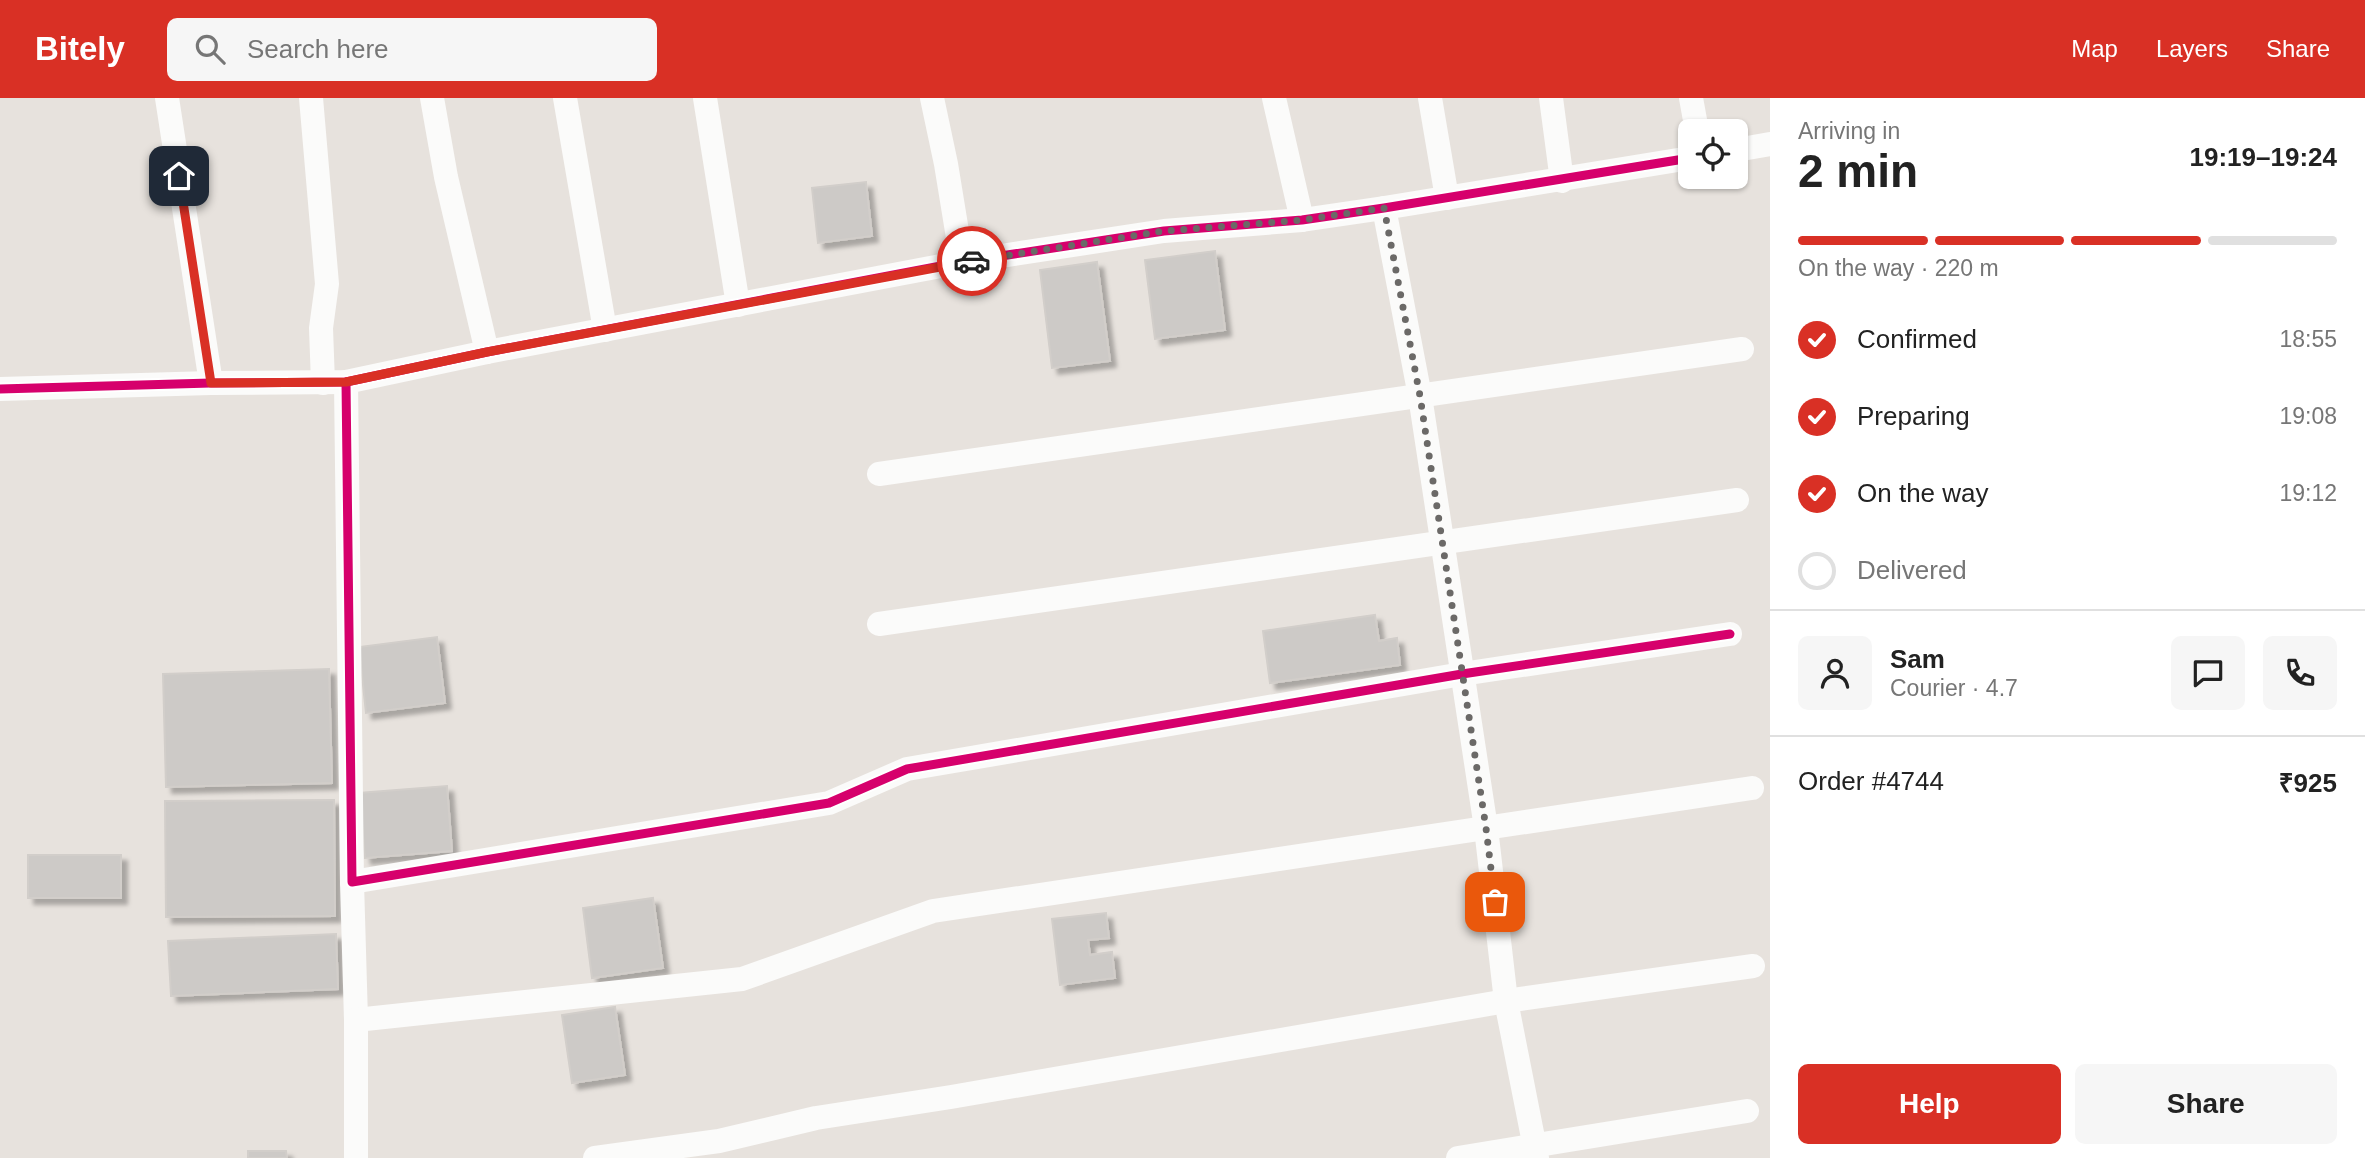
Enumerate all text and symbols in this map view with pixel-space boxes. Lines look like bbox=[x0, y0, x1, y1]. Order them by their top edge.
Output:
search box bbox=[167, 18, 657, 81]
text: Bitely bbox=[35, 30, 125, 67]
icon: search bbox=[191, 30, 229, 68]
text: Search here bbox=[247, 34, 389, 64]
text: Map bbox=[2071, 35, 2118, 62]
text: Layers bbox=[2156, 35, 2228, 62]
text: Share bbox=[2266, 35, 2330, 62]
text: Arriving in bbox=[1798, 118, 1900, 144]
map controls bbox=[1678, 119, 1748, 189]
button: locate bbox=[1678, 119, 1748, 189]
text: 19:19–19:24 bbox=[2190, 142, 2337, 172]
text: 2 min bbox=[1798, 145, 1918, 197]
pin bbox=[149, 146, 209, 206]
icon: home bbox=[160, 157, 198, 195]
courier bbox=[937, 226, 1007, 296]
icon: car bbox=[953, 242, 991, 280]
text: On the way · 220 m bbox=[1798, 255, 1999, 281]
icon: check bbox=[1798, 321, 1836, 359]
text: Confirmed bbox=[1857, 324, 1977, 354]
text: 18:55 bbox=[2279, 326, 2337, 352]
icon: check bbox=[1798, 398, 1836, 436]
text: Preparing bbox=[1857, 401, 1970, 431]
text: 19:08 bbox=[2279, 403, 2337, 429]
icon: check bbox=[1798, 475, 1836, 513]
text: On the way bbox=[1857, 478, 1989, 508]
text: 19:12 bbox=[2279, 480, 2337, 506]
text: Delivered bbox=[1857, 555, 1967, 585]
button: person bbox=[1798, 636, 1872, 710]
button: chat bbox=[2171, 636, 2245, 710]
button: phone bbox=[2263, 636, 2337, 710]
text: Sam bbox=[1890, 644, 1945, 674]
text: Courier · 4.7 bbox=[1890, 675, 2018, 701]
text: Order #4744 bbox=[1798, 766, 1944, 796]
text: ₹925 bbox=[2279, 768, 2337, 798]
pin bbox=[1465, 872, 1525, 932]
icon: bag bbox=[1476, 883, 1514, 921]
button: Help bbox=[1798, 1064, 2061, 1144]
button: Share bbox=[2075, 1064, 2337, 1144]

